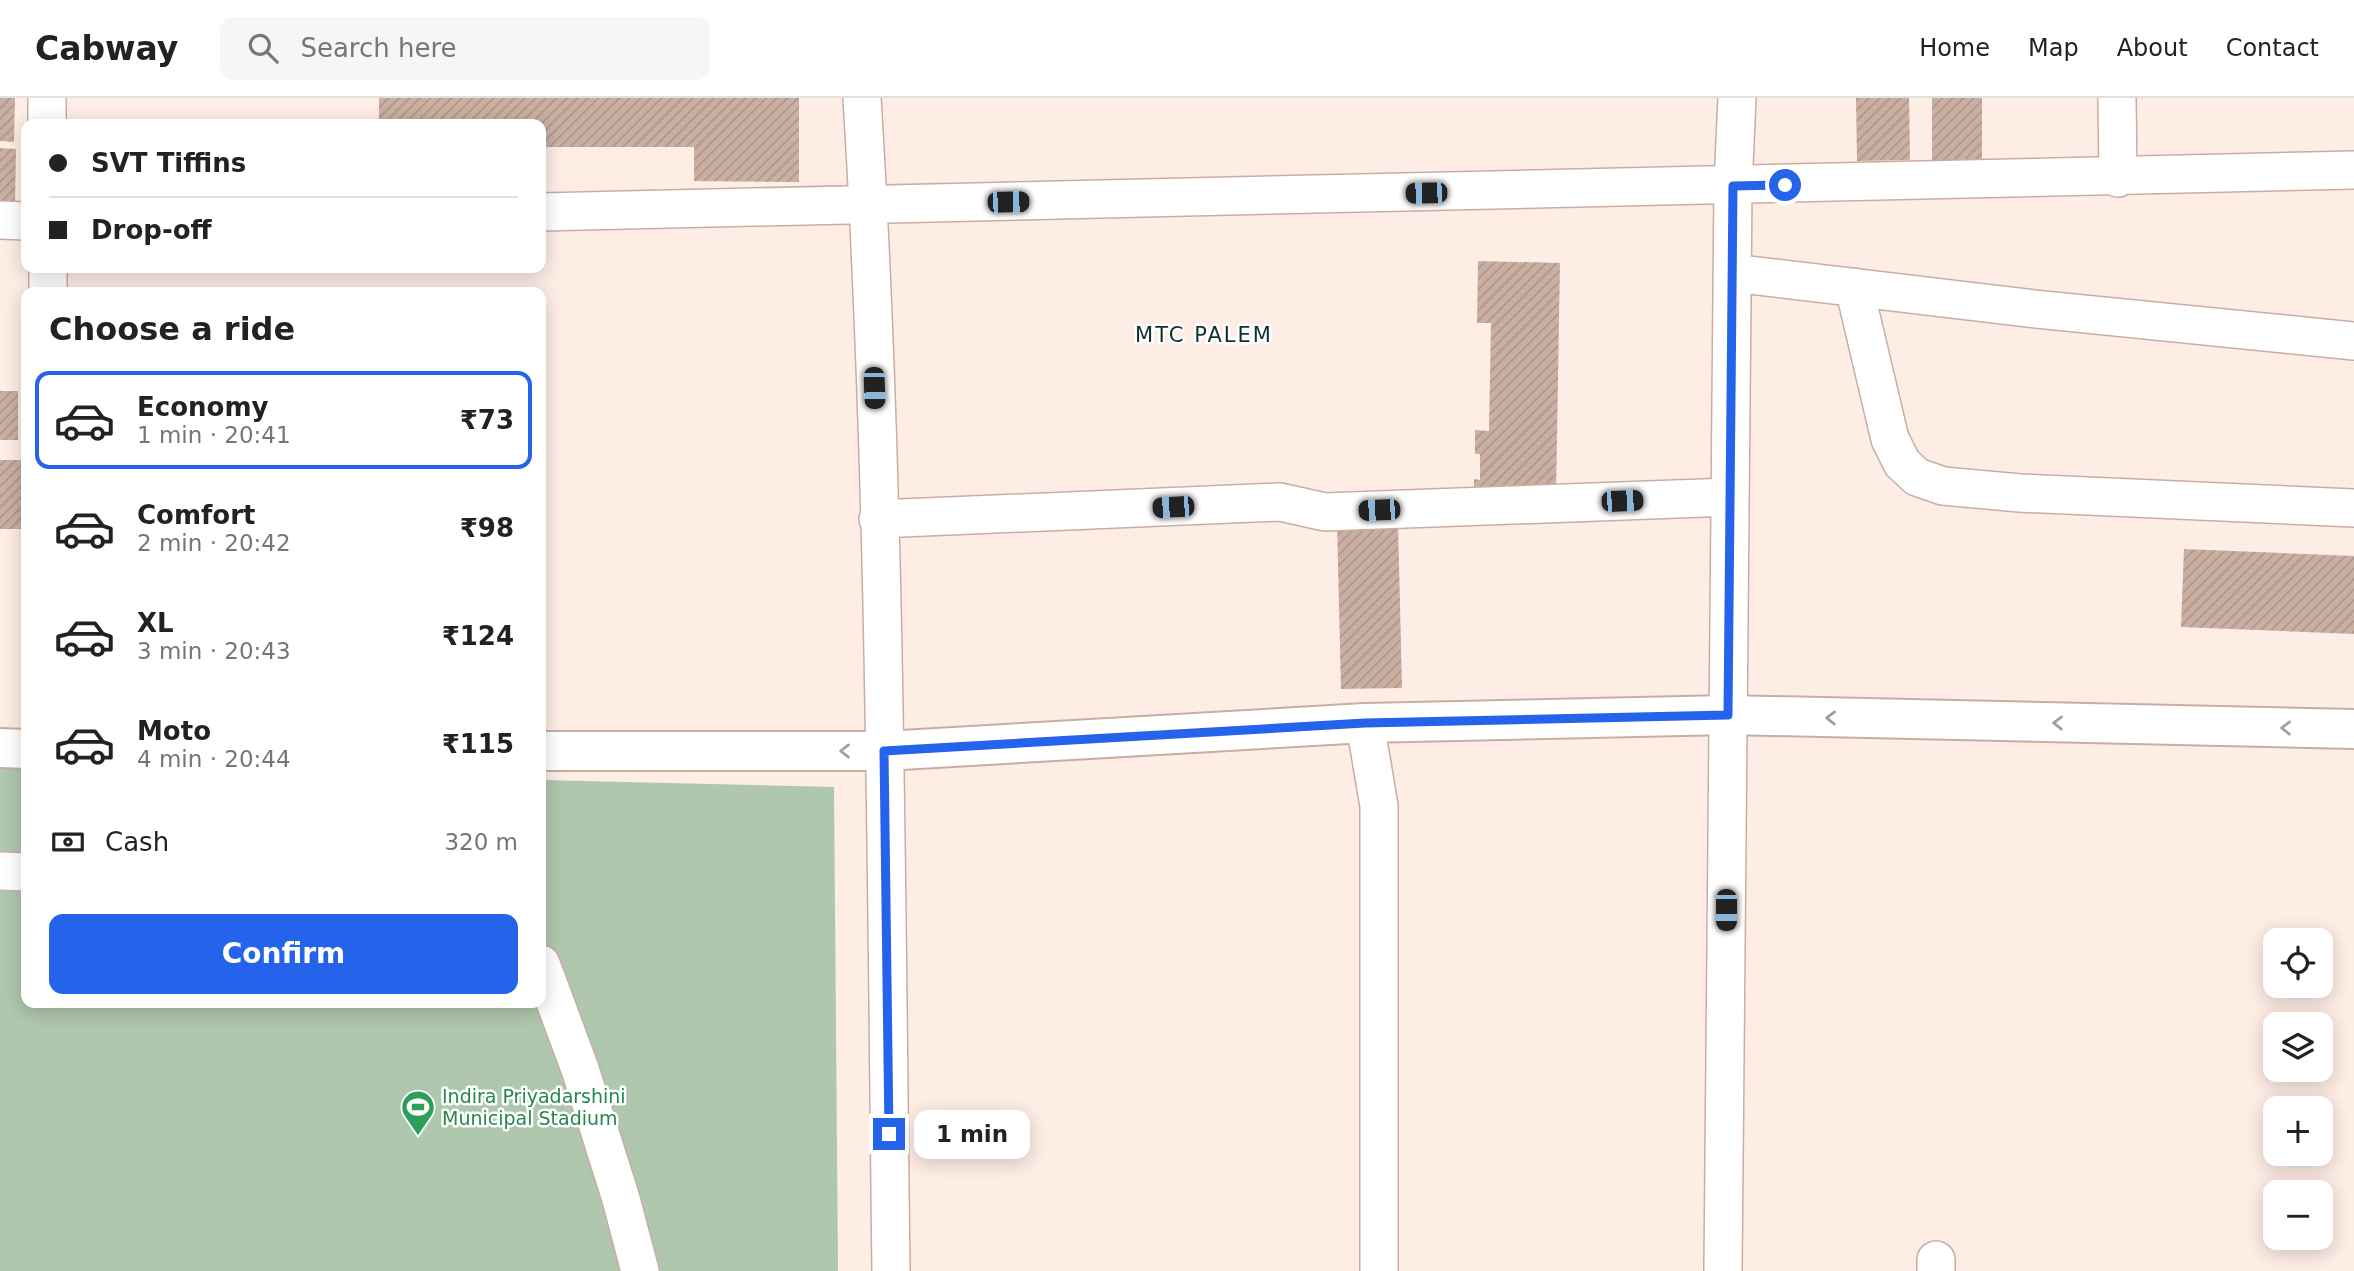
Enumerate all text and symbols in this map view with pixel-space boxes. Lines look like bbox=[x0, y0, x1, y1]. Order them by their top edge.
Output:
search box bbox=[220, 17, 710, 80]
text: Cabway bbox=[35, 29, 178, 68]
icon: search bbox=[244, 29, 282, 67]
text: Search here bbox=[300, 33, 457, 63]
text: Home bbox=[1919, 34, 1990, 62]
text: Map bbox=[2028, 34, 2079, 62]
text: About bbox=[2117, 34, 2188, 62]
text: Contact bbox=[2226, 34, 2319, 62]
text: SVT Tiffins bbox=[91, 148, 246, 178]
route start bbox=[1769, 169, 1801, 201]
car bbox=[1405, 182, 1448, 204]
car bbox=[987, 191, 1030, 213]
text: Drop-off bbox=[91, 215, 212, 245]
text: Choose a ride bbox=[49, 310, 295, 348]
district label: MTC PALEM bbox=[1135, 323, 1273, 347]
car bbox=[863, 367, 886, 409]
icon: car bbox=[53, 389, 116, 452]
text: Economy bbox=[137, 392, 268, 422]
text: ₹73 bbox=[460, 405, 514, 435]
text: 1 min · 20:41 bbox=[137, 422, 291, 448]
car bbox=[1601, 490, 1644, 512]
car bbox=[1152, 495, 1195, 519]
icon: car bbox=[53, 497, 116, 560]
car bbox=[1358, 499, 1401, 521]
text: Comfort bbox=[137, 500, 255, 530]
text: ₹98 bbox=[460, 513, 514, 543]
text: 2 min · 20:42 bbox=[137, 530, 291, 556]
icon: car bbox=[53, 605, 116, 668]
text: XL bbox=[137, 608, 174, 638]
text: ₹124 bbox=[442, 621, 514, 651]
text: 3 min · 20:43 bbox=[137, 638, 291, 664]
one-way arrow bbox=[1825, 710, 1836, 725]
icon: car bbox=[53, 713, 116, 776]
one-way arrow bbox=[2053, 715, 2064, 730]
text: Moto bbox=[137, 716, 211, 746]
one-way arrow bbox=[2280, 720, 2291, 735]
text: ₹115 bbox=[442, 729, 514, 759]
one-way arrow bbox=[839, 743, 850, 759]
text: 4 min · 20:44 bbox=[137, 746, 291, 772]
icon: cash bbox=[49, 823, 87, 861]
text: Cash bbox=[105, 827, 169, 857]
text: 320 m bbox=[444, 829, 518, 855]
car bbox=[1716, 889, 1737, 931]
button: Confirm bbox=[49, 914, 518, 994]
map controls bbox=[2263, 928, 2333, 1250]
button: locate bbox=[2263, 928, 2333, 998]
button: layers bbox=[2263, 1012, 2333, 1082]
place label: Indira Priyadarshini Municipal Stadium bbox=[442, 1085, 626, 1129]
sports icon: Indira Priyadarshini Municipal Stadium bbox=[399, 1088, 437, 1137]
button: + bbox=[2263, 1096, 2333, 1166]
callout: 1 min bbox=[914, 1110, 1029, 1158]
route end bbox=[873, 1118, 905, 1150]
text: 1 min bbox=[936, 1121, 1008, 1147]
button: − bbox=[2263, 1180, 2333, 1250]

